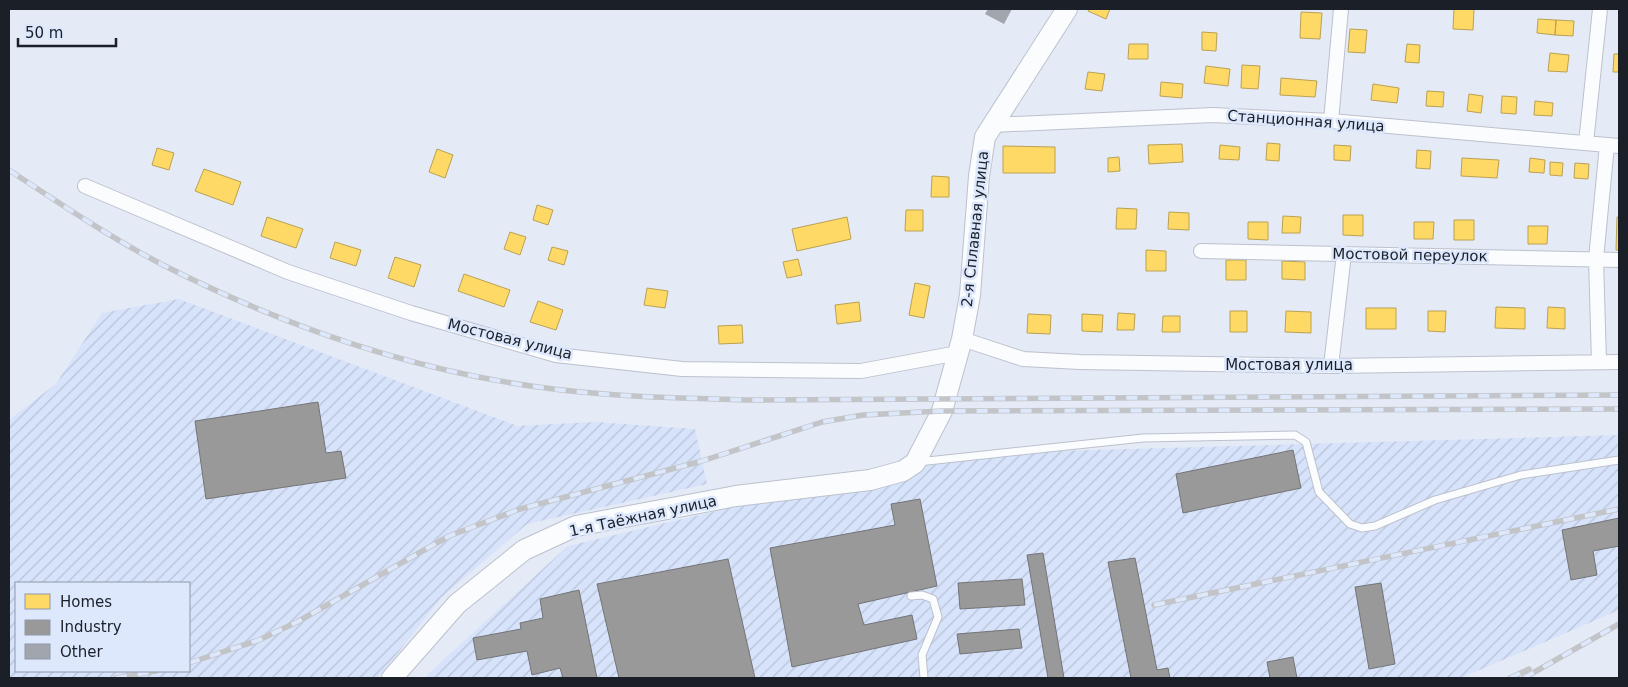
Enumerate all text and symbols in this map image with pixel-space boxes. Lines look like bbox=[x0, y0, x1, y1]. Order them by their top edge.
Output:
scale bar bbox=[18, 15, 115, 47]
text: 50 m bbox=[25, 24, 63, 42]
street label: Станционная улица bbox=[1227, 107, 1385, 135]
street label: 2-я Сплавная улица bbox=[958, 150, 992, 308]
street label: Мостовой переулок bbox=[1332, 245, 1488, 265]
street label: Мостовая улица bbox=[446, 315, 574, 363]
street label: Мостовая улица bbox=[1225, 356, 1353, 374]
street label: 1-я Таёжная улица bbox=[568, 492, 718, 540]
legend bbox=[15, 582, 190, 672]
text: Homes bbox=[60, 593, 112, 611]
text: Industry bbox=[60, 618, 122, 636]
text: Other bbox=[60, 643, 103, 661]

